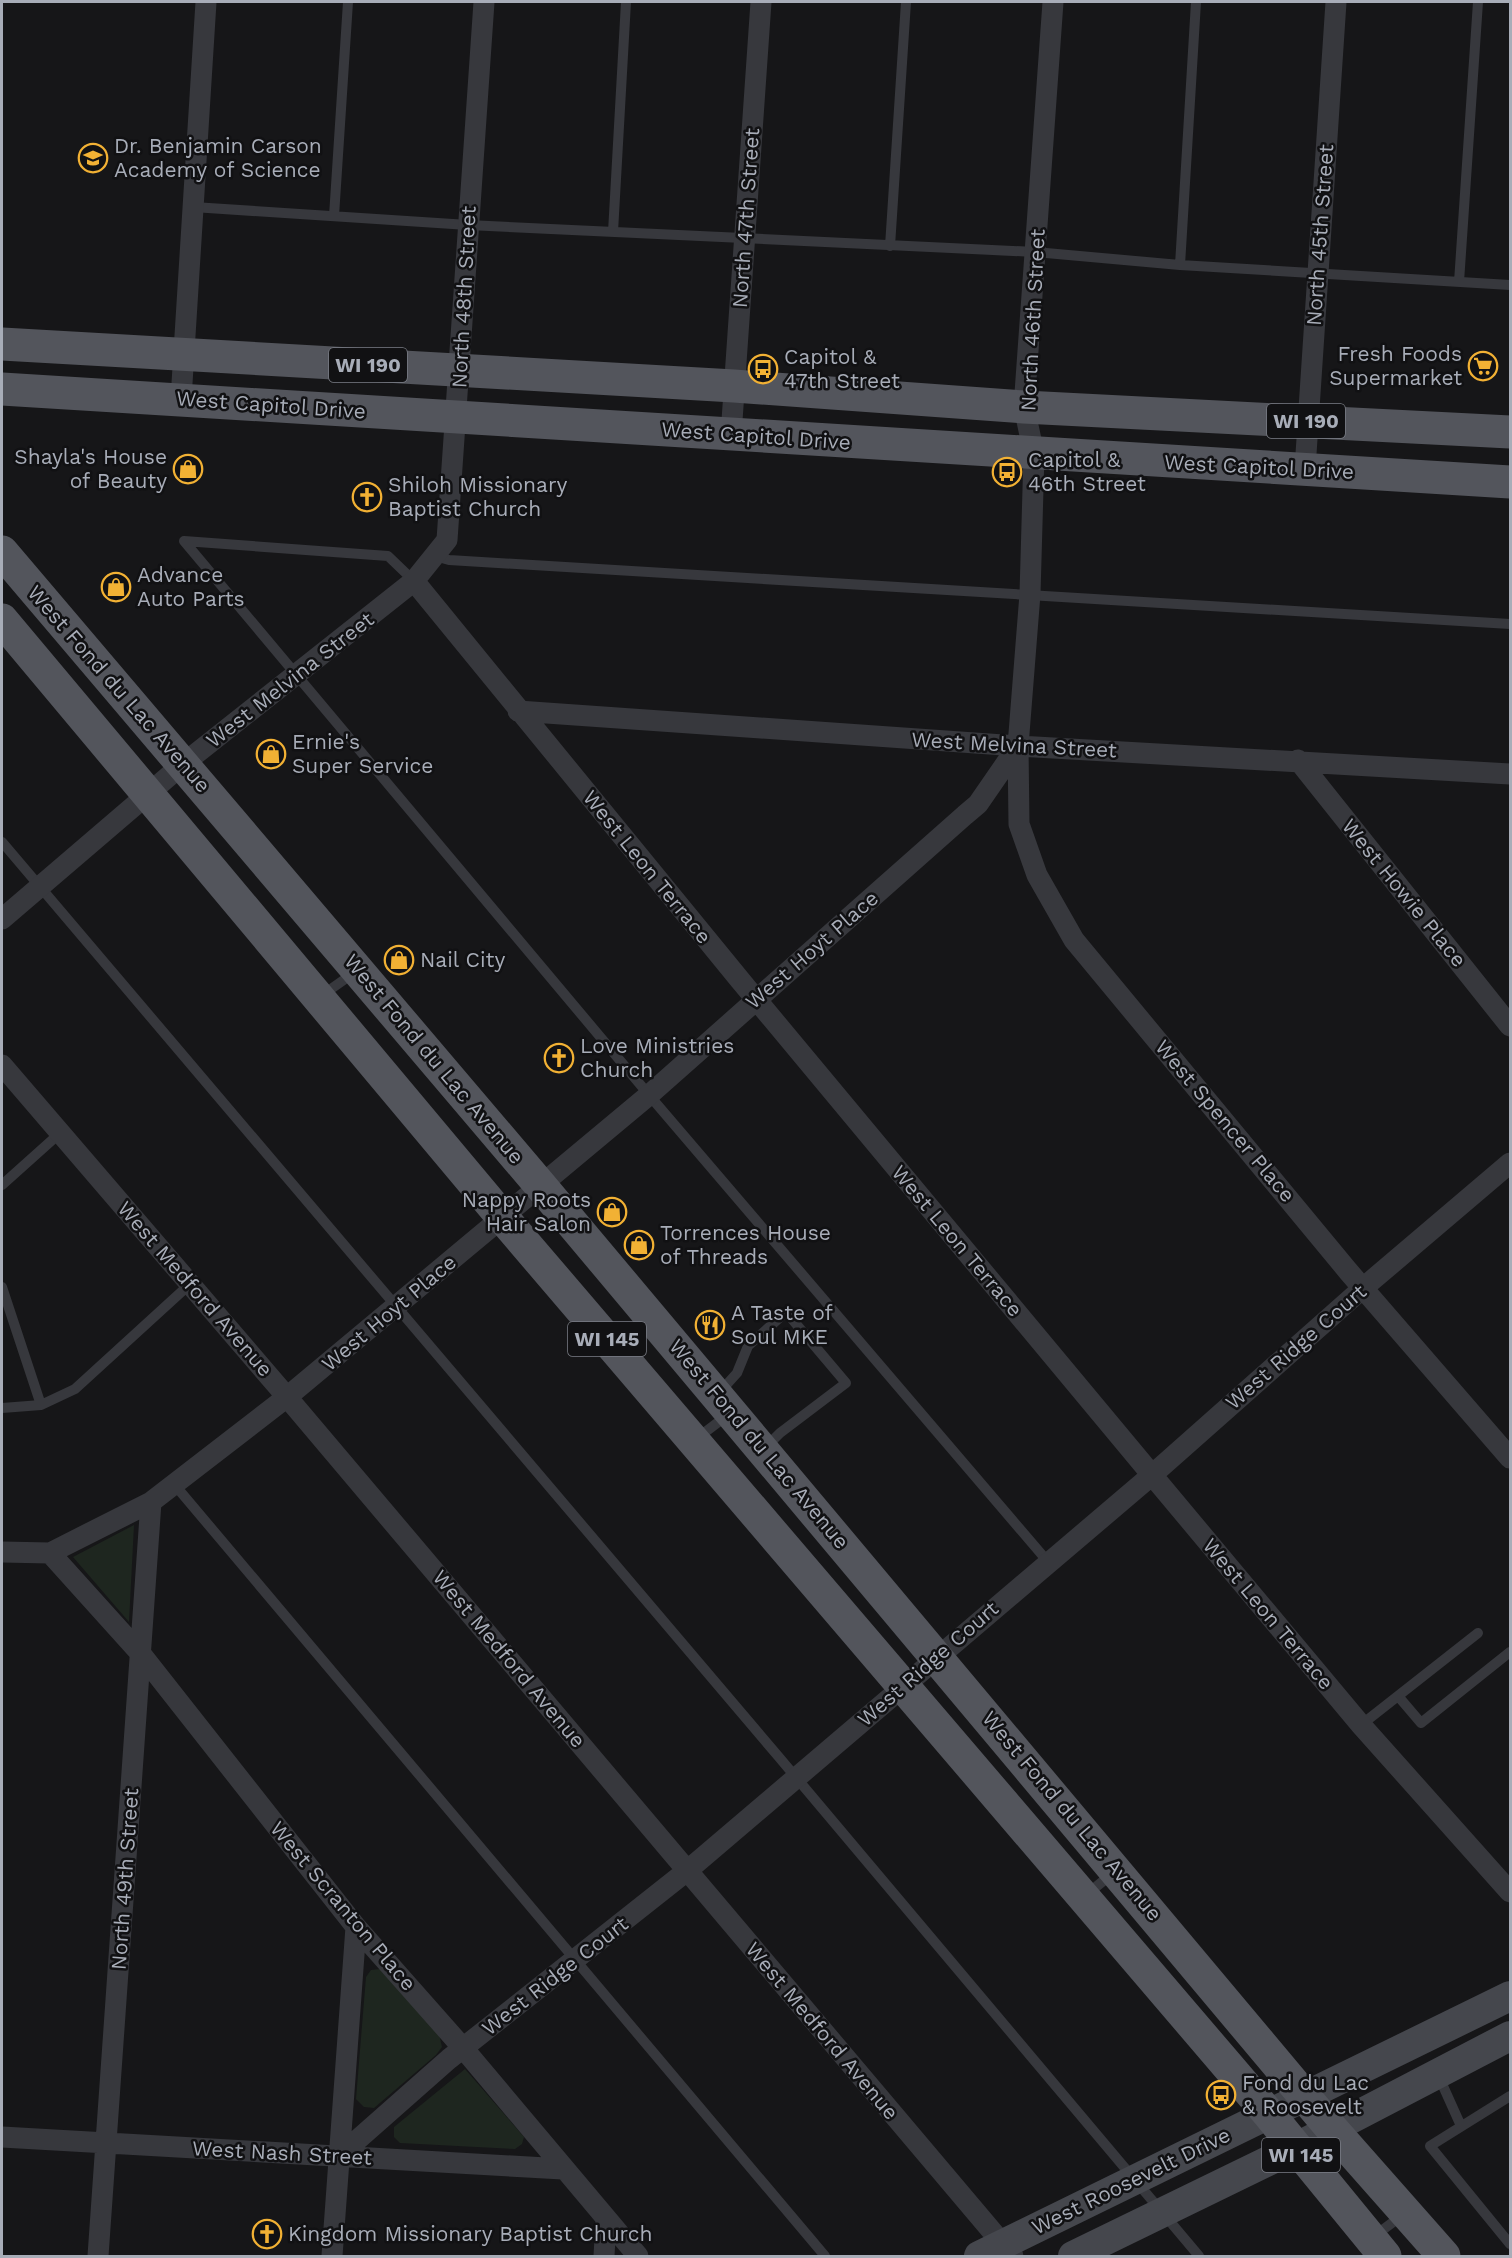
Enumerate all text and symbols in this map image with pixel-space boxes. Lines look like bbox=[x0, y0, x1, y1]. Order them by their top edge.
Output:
street label: North 47th Street bbox=[727, 127, 764, 309]
place label: Dr. Benjamin Carson Academy of Science bbox=[114, 133, 322, 182]
school or university icon: Dr. Benjamin Carson Academy of Science bbox=[77, 142, 109, 174]
street label: North 45th Street bbox=[1301, 143, 1338, 327]
street label: North 48th Street bbox=[446, 205, 481, 389]
street label: North 46th Street bbox=[1015, 228, 1050, 412]
place label: Fresh Foods Supermarket bbox=[1329, 341, 1462, 390]
place label: Capitol & 47th Street bbox=[784, 344, 900, 393]
road number: WI 190 bbox=[329, 348, 407, 382]
supermarket icon: Fresh Foods Supermarket bbox=[1467, 350, 1499, 382]
bus stop icon: Capitol & 47th Street bbox=[747, 353, 779, 385]
street label: West Capitol Drive bbox=[175, 385, 367, 424]
road number: WI 190 bbox=[1267, 404, 1345, 438]
street label: West Capitol Drive bbox=[660, 416, 852, 455]
place label: Shayla's House of Beauty bbox=[14, 444, 167, 493]
place label: Capitol & 46th Street bbox=[1028, 447, 1146, 496]
street label: West Capitol Drive bbox=[1163, 449, 1355, 484]
shop icon: Shayla's House of Beauty bbox=[172, 453, 204, 485]
bus stop icon: Capitol & 46th Street bbox=[991, 456, 1023, 488]
place label: Shiloh Missionary Baptist Church bbox=[388, 472, 568, 521]
church icon: Shiloh Missionary Baptist Church bbox=[351, 481, 383, 513]
place label: Advance Auto Parts bbox=[137, 562, 245, 611]
shop icon: Advance Auto Parts bbox=[100, 571, 132, 603]
street label: West Fond du Lac Avenue bbox=[23, 580, 216, 797]
street label: West Melvina Street bbox=[201, 606, 379, 753]
street label: West Melvina Street bbox=[911, 727, 1118, 762]
place label: Ernie's Super Service bbox=[292, 729, 433, 778]
shop icon: Ernie's Super Service bbox=[255, 738, 287, 770]
street label: West Leon Terrace bbox=[578, 785, 717, 948]
street label: West Howie Place bbox=[1337, 813, 1472, 972]
street label: West Hoyt Place bbox=[740, 885, 883, 1014]
shop icon: Nail City bbox=[383, 944, 415, 976]
place label: Nail City bbox=[420, 947, 505, 972]
street label: West Fond du Lac Avenue bbox=[339, 949, 530, 1169]
place label: Love Ministries Church bbox=[580, 1033, 734, 1082]
street label: West Spencer Place bbox=[1150, 1034, 1301, 1207]
church icon: Love Ministries Church bbox=[543, 1042, 575, 1074]
street label: West Leon Terrace bbox=[887, 1160, 1028, 1322]
place label: Nappy Roots Hair Salon bbox=[462, 1187, 591, 1236]
street label: West Medford Avenue bbox=[112, 1196, 278, 1381]
shop icon: Nappy Roots Hair Salon bbox=[596, 1196, 628, 1228]
place label: Torrences House of Threads bbox=[660, 1220, 831, 1269]
shop icon: Torrences House of Threads bbox=[623, 1229, 655, 1261]
street label: West Hoyt Place bbox=[316, 1249, 461, 1376]
street label: West Ridge Court bbox=[1220, 1279, 1371, 1415]
place label: A Taste of Soul MKE bbox=[731, 1300, 833, 1349]
restaurant icon: A Taste of Soul MKE bbox=[694, 1309, 726, 1341]
road number: WI 145 bbox=[568, 1322, 646, 1356]
street label: West Fond du Lac Avenue bbox=[664, 1334, 855, 1554]
street label: West Leon Terrace bbox=[1198, 1533, 1339, 1695]
street label: West Medford Avenue bbox=[428, 1565, 591, 1753]
street label: West Ridge Court bbox=[852, 1596, 1003, 1732]
street label: West Fond du Lac Avenue bbox=[977, 1706, 1168, 1926]
street label: North 49th Street bbox=[106, 1787, 143, 1971]
street label: West Scranton Place bbox=[265, 1816, 422, 1995]
street label: West Ridge Court bbox=[477, 1911, 633, 2040]
street label: West Medford Avenue bbox=[741, 1937, 904, 2125]
place label: Fond du Lac & Roosevelt bbox=[1242, 2070, 1369, 2119]
bus stop icon: Fond du Lac & Roosevelt bbox=[1205, 2079, 1237, 2111]
street label: West Roosevelt Drive bbox=[1028, 2122, 1234, 2239]
street label: West Nash Street bbox=[191, 2135, 373, 2170]
road number: WI 145 bbox=[1262, 2138, 1340, 2172]
church icon: Kingdom Missionary Baptist Church bbox=[251, 2218, 283, 2250]
place label: Kingdom Missionary Baptist Church bbox=[288, 2221, 653, 2246]

